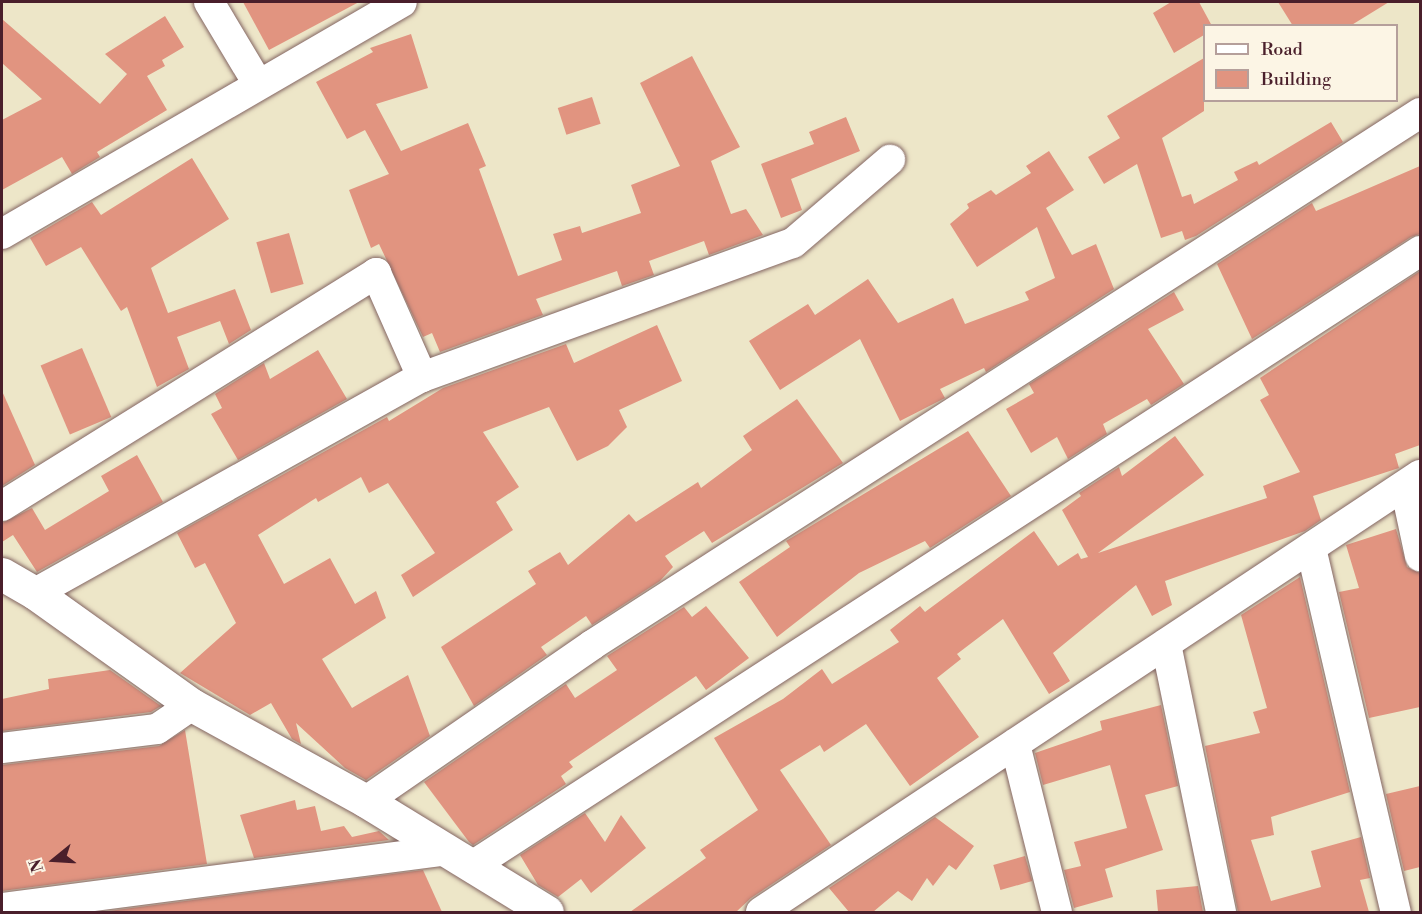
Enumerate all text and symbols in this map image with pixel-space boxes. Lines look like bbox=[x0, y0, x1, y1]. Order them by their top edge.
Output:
legend bbox=[1203, 24, 1398, 102]
text: Road bbox=[1261, 38, 1303, 61]
text: Building bbox=[1261, 68, 1331, 91]
north arrow bbox=[24, 830, 84, 890]
text: N bbox=[25, 856, 48, 875]

